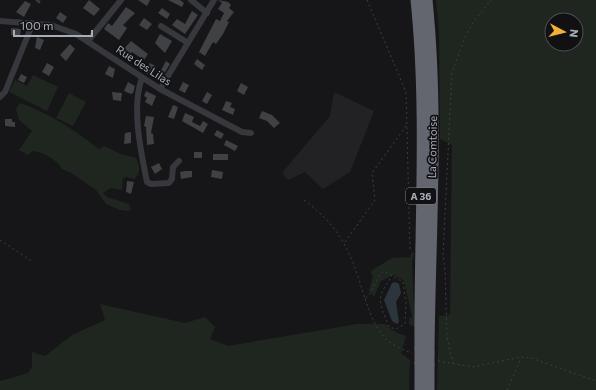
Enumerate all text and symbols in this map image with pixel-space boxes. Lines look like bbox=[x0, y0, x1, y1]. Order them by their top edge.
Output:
scale bar bbox=[14, 12, 92, 38]
north arrow bbox=[544, 12, 584, 52]
text: 100 m bbox=[20, 18, 54, 32]
text: N bbox=[567, 28, 581, 38]
street label: Rue des Lilas bbox=[114, 42, 174, 88]
street label: La Comtoise bbox=[425, 115, 439, 178]
road number: A 36 bbox=[406, 188, 436, 204]

